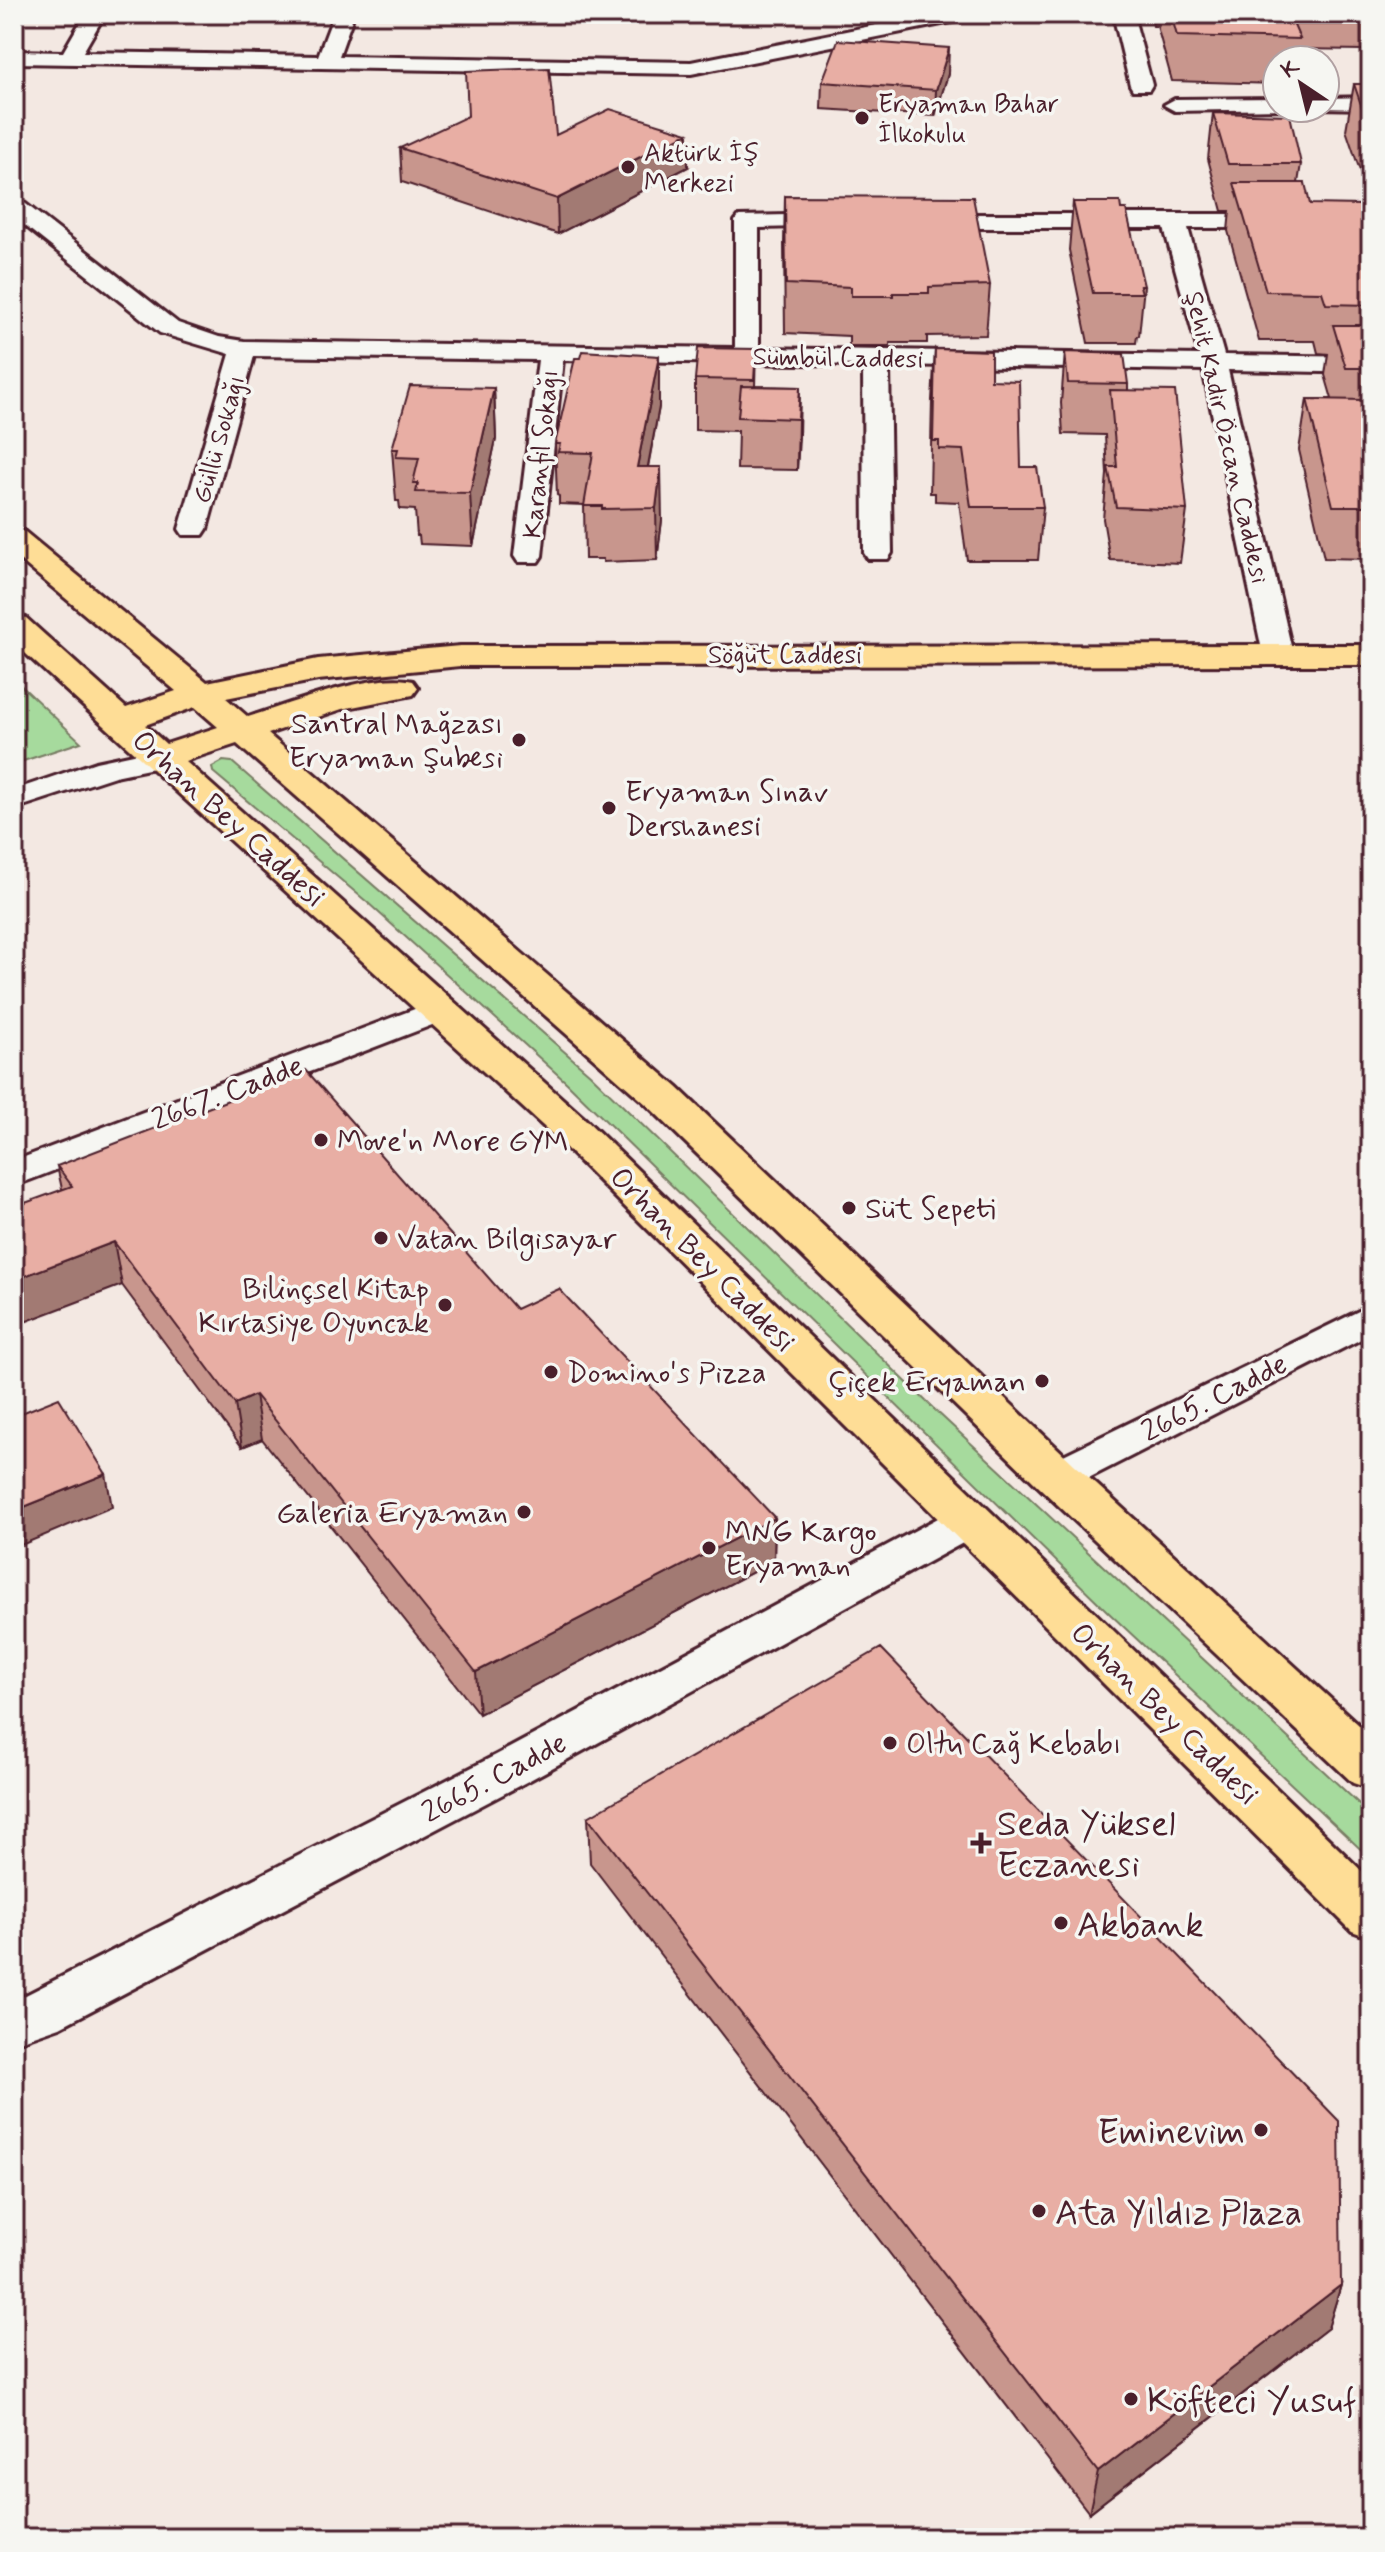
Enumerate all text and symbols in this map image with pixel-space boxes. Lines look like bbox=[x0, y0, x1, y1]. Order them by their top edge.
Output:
north arrow bbox=[1261, 44, 1341, 124]
text: K bbox=[1276, 53, 1305, 85]
place label: Eryaman Bahar İlkokulu bbox=[878, 88, 1059, 152]
marker: Eryaman Bahar İlkokulu bbox=[853, 109, 871, 127]
place label: Aktürk İş Merkezi bbox=[644, 137, 759, 201]
marker: Aktürk İş Merkezi bbox=[619, 158, 637, 176]
street label: Şehit Kadir Özcan Caddesi bbox=[1176, 288, 1276, 587]
street label: Sümbül Caddesi bbox=[752, 341, 924, 377]
street label: Karanfil Sokağı bbox=[516, 368, 568, 540]
street label: Güllü Sokağı bbox=[185, 372, 254, 508]
street label: Söğüt Caddesi bbox=[708, 639, 862, 673]
place label: Santral Mağzası Eryaman Şubesi bbox=[289, 705, 503, 778]
street label: Orhan Bey Caddesi bbox=[123, 722, 333, 916]
marker: Santral Mağzası Eryaman Şubesi bbox=[510, 731, 528, 749]
place label: Eryaman Sınav Dershanesi bbox=[625, 773, 828, 846]
marker: Eryaman Sınav Dershanesi bbox=[600, 799, 618, 817]
street label: 2667. Cadde bbox=[146, 1047, 309, 1140]
place label: Move'n More GYM bbox=[337, 1122, 569, 1161]
marker: Move'n More GYM bbox=[312, 1131, 330, 1149]
street label: Orhan Bey Caddesi bbox=[601, 1159, 803, 1361]
place label: Süt Sepeti bbox=[865, 1190, 996, 1229]
marker: Süt Sepeti bbox=[840, 1199, 858, 1217]
place label: Vatan Bilgisayar bbox=[397, 1220, 618, 1261]
marker: Vatan Bilgisayar bbox=[372, 1229, 390, 1247]
place label: Bilinçsel Kitap Kırtasiye Oyuncak bbox=[198, 1270, 429, 1343]
marker: Bilinçsel Kitap Kırtasiye Oyuncak bbox=[436, 1296, 454, 1314]
street label: 2665. Cadde bbox=[1135, 1345, 1294, 1452]
place label: Domino's Pizza bbox=[567, 1354, 766, 1393]
marker: Domino's Pizza bbox=[542, 1363, 560, 1381]
place label: Çiçek Eryaman bbox=[828, 1363, 1026, 1402]
marker: Çiçek Eryaman bbox=[1033, 1372, 1051, 1390]
place label: Galeria Eryaman bbox=[276, 1494, 508, 1533]
marker: Galeria Eryaman bbox=[515, 1503, 533, 1521]
place label: MNG Kargo Eryaman bbox=[725, 1513, 877, 1586]
marker: MNG Kargo Eryaman bbox=[700, 1539, 718, 1557]
street label: Orhan Bey Caddesi bbox=[1062, 1614, 1266, 1814]
street label: 2665. Cadde bbox=[415, 1724, 574, 1833]
place label: Oltu Cağ Kebabı bbox=[906, 1725, 1121, 1764]
marker: Oltu Cağ Kebabı bbox=[881, 1734, 899, 1752]
place label: Seda Yüksel Eczanesi bbox=[997, 1802, 1176, 1890]
marker: Seda Yüksel Eczanesi bbox=[972, 1834, 990, 1852]
place label: Akbank bbox=[1077, 1903, 1204, 1950]
marker: Akbank bbox=[1052, 1914, 1070, 1932]
place label: Eminevim bbox=[1098, 2110, 1245, 2157]
marker: Eminevim bbox=[1252, 2121, 1270, 2139]
place label: Ata Yıldız Plaza bbox=[1055, 2191, 1302, 2238]
marker: Ata Yıldız Plaza bbox=[1030, 2202, 1048, 2220]
place label: Köfteci Yusuf bbox=[1147, 2379, 1357, 2426]
marker: Köfteci Yusuf bbox=[1122, 2390, 1140, 2408]

